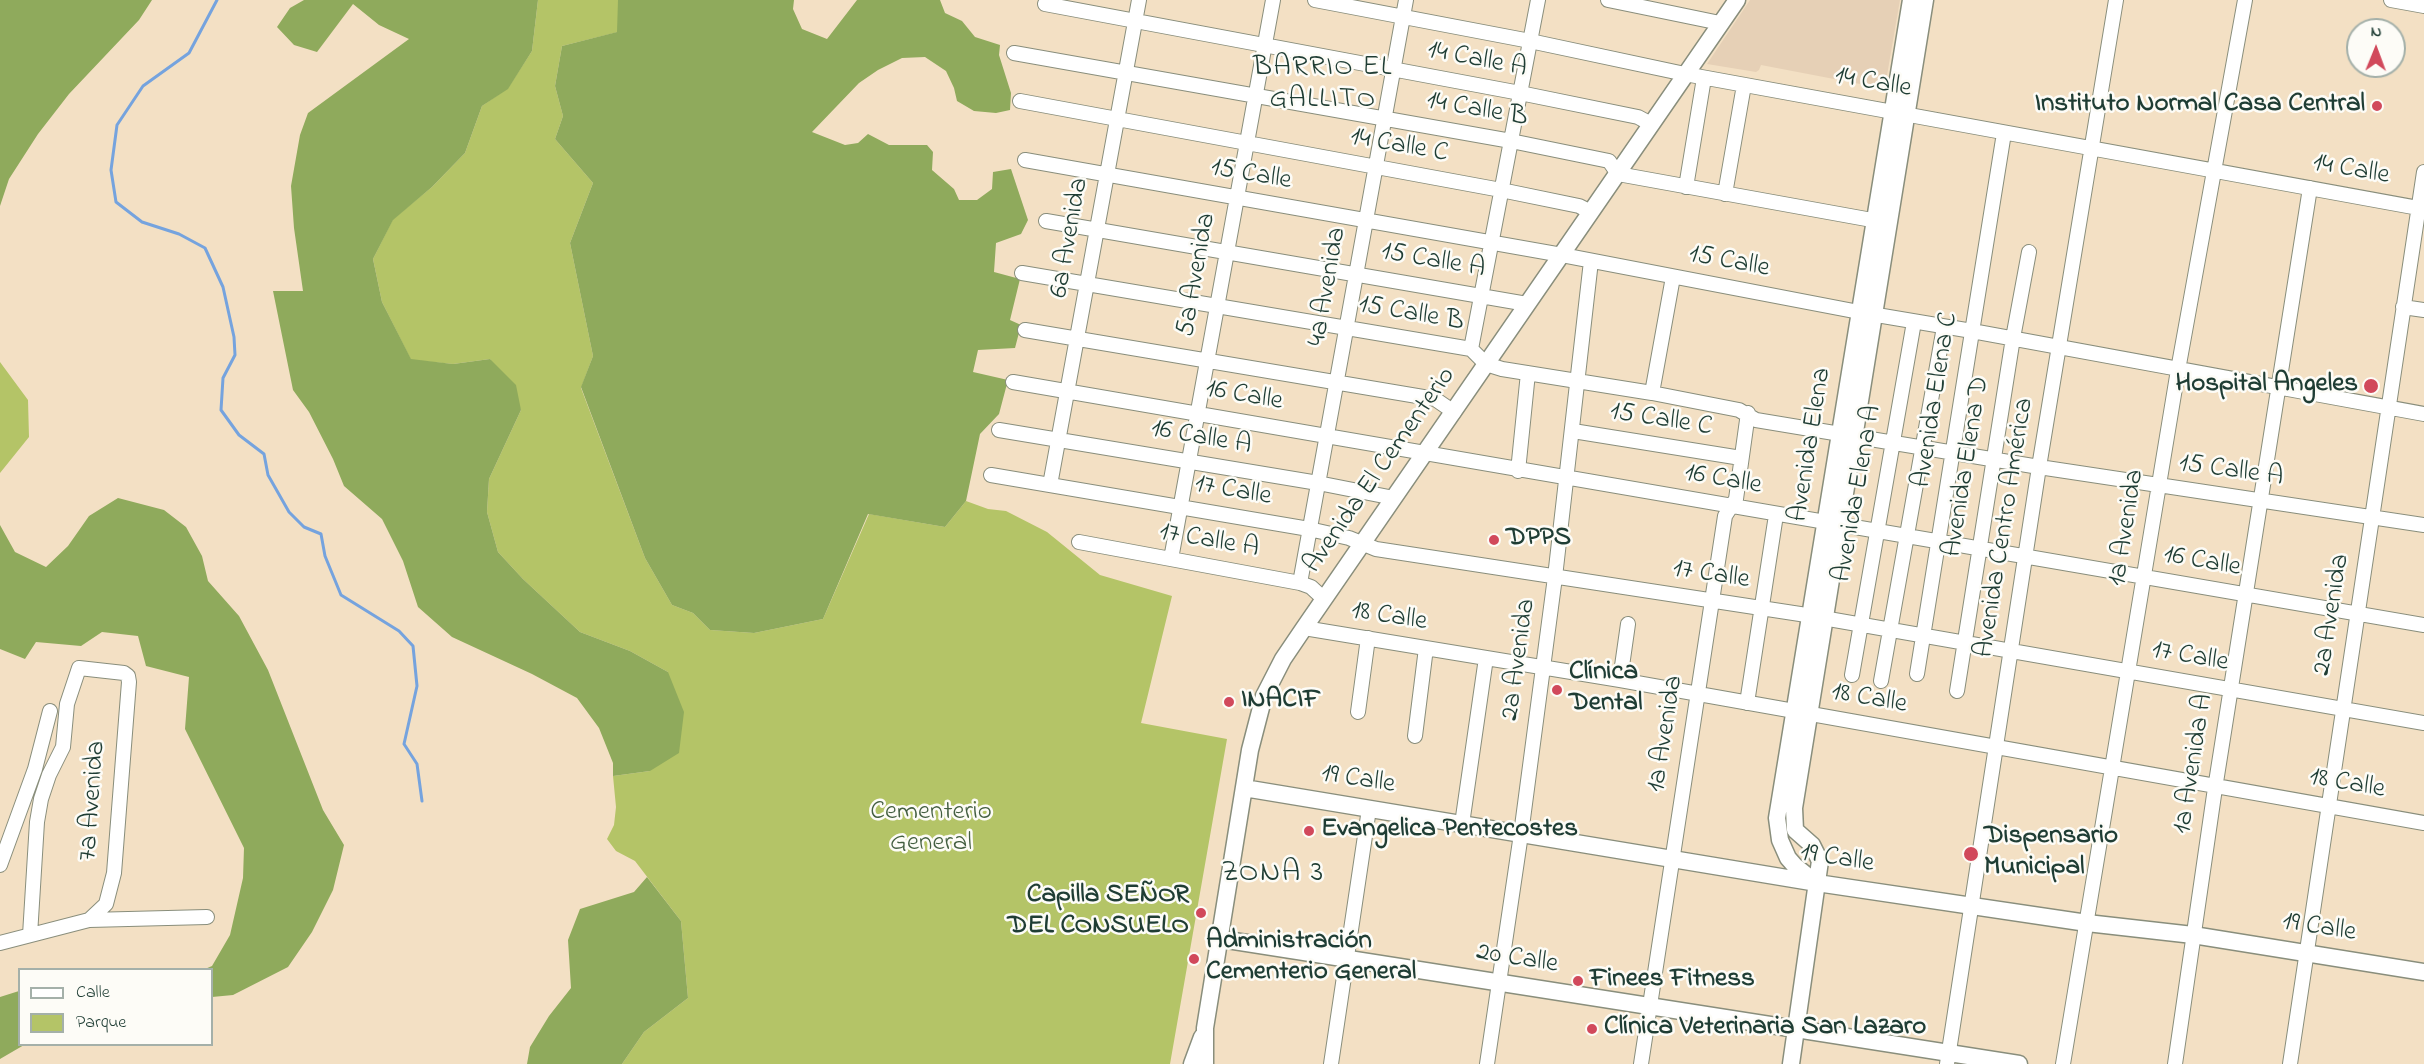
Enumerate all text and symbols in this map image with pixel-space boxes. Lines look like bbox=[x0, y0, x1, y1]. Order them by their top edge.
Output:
north arrow bbox=[2346, 18, 2406, 78]
text: N bbox=[2371, 20, 2382, 44]
street label: 14 Calle A bbox=[1425, 36, 1529, 86]
district label: BARRIO EL GALLITO bbox=[1253, 52, 1393, 118]
street label: 14 Calle bbox=[1832, 61, 1914, 107]
street label: 14 Calle B bbox=[1424, 86, 1530, 136]
place label: Instituto Normal Casa Central bbox=[2035, 90, 2365, 122]
marker: Instituto Normal Casa Central bbox=[2370, 99, 2384, 113]
street label: 14 Calle C bbox=[1348, 122, 1450, 172]
street label: 14 Calle bbox=[2310, 148, 2392, 194]
street label: 15 Calle bbox=[1208, 153, 1294, 199]
street label: 6a Avenida bbox=[1045, 176, 1097, 300]
street label: 5a Avenida bbox=[1171, 211, 1225, 339]
street label: 4a Avenida bbox=[1303, 225, 1355, 349]
street label: 15 Calle A bbox=[1379, 237, 1487, 287]
street label: 15 Calle bbox=[1686, 239, 1772, 287]
street label: 15 Calle B bbox=[1356, 290, 1466, 340]
street label: Avenida Elena C bbox=[1907, 310, 1967, 490]
street label: Avenida El Cementerio bbox=[1298, 362, 1464, 580]
street label: Avenida Elena bbox=[1784, 366, 1840, 524]
place label: Hospital Angeles bbox=[2175, 370, 2358, 402]
street label: 16 Calle bbox=[1203, 374, 1285, 420]
street label: Avenida Elena D bbox=[1938, 375, 1998, 559]
marker: Hospital Angeles bbox=[2362, 377, 2380, 395]
street label: Avenida Centro América bbox=[1969, 396, 2043, 660]
street label: 15 Calle C bbox=[1608, 397, 1714, 445]
street label: Avenida Elena A bbox=[1828, 403, 1890, 585]
street label: 16 Calle A bbox=[1148, 414, 1254, 464]
street label: 15 Calle A bbox=[2177, 449, 2285, 495]
street label: 16 Calle bbox=[1682, 458, 1764, 504]
street label: 1a Avenida bbox=[2103, 467, 2153, 589]
street label: 17 Calle bbox=[1192, 469, 1274, 515]
street label: 17 Calle A bbox=[1157, 517, 1261, 567]
place label: DPPS bbox=[1506, 524, 1571, 556]
marker: DPPS bbox=[1487, 533, 1501, 547]
street label: 16 Calle bbox=[2161, 540, 2243, 586]
street label: 2a Avenida bbox=[2307, 552, 2359, 678]
street label: 17 Calle bbox=[1670, 554, 1752, 598]
street label: 18 Calle bbox=[1349, 596, 1429, 640]
street label: 2a Avenida bbox=[1495, 597, 1545, 723]
street label: 17 Calle bbox=[2149, 635, 2231, 681]
place label: Clínica Dental bbox=[1569, 658, 1642, 721]
street label: 1a Avenida bbox=[1642, 673, 1692, 795]
street label: 18 Calle bbox=[1829, 677, 1909, 723]
marker: Clínica Dental bbox=[1550, 683, 1564, 697]
place label: INACIF bbox=[1241, 686, 1321, 718]
street label: 1a Avenida A bbox=[2168, 692, 2222, 836]
marker: INACIF bbox=[1222, 695, 1236, 709]
street label: 7a Avenida bbox=[74, 740, 114, 862]
street label: 19 Calle bbox=[1319, 759, 1397, 803]
street label: 18 Calle bbox=[2307, 762, 2387, 808]
park label: Cementerio General bbox=[870, 798, 992, 861]
place label: Evangelica Pentecostes bbox=[1321, 815, 1578, 847]
place label: Dispensario Municipal bbox=[1984, 822, 2118, 885]
marker: Evangelica Pentecostes bbox=[1302, 824, 1316, 838]
street label: 19 Calle bbox=[1798, 838, 1876, 882]
marker: Dispensario Municipal bbox=[1962, 845, 1980, 863]
district label: ZONA 3 bbox=[1221, 857, 1325, 893]
place label: Capilla SEÑOR DEL CONSUELO bbox=[1008, 881, 1189, 944]
marker: Capilla SEÑOR DEL CONSUELO bbox=[1194, 906, 1208, 920]
street label: 19 Calle bbox=[2280, 907, 2358, 951]
place label: Administración Cementerio General bbox=[1206, 927, 1416, 990]
street label: 20 Calle bbox=[1474, 938, 1560, 982]
marker: Administración Cementerio General bbox=[1187, 952, 1201, 966]
place label: Finees Fitness bbox=[1590, 965, 1755, 997]
legend bbox=[18, 968, 213, 1046]
marker: Finees Fitness bbox=[1571, 974, 1585, 988]
text: Calle bbox=[76, 980, 110, 1006]
text: Parque bbox=[76, 1010, 126, 1036]
place label: Clínica Veterinaria San Lazaro bbox=[1604, 1013, 1926, 1045]
marker: Clínica Veterinaria San Lazaro bbox=[1585, 1022, 1599, 1036]

